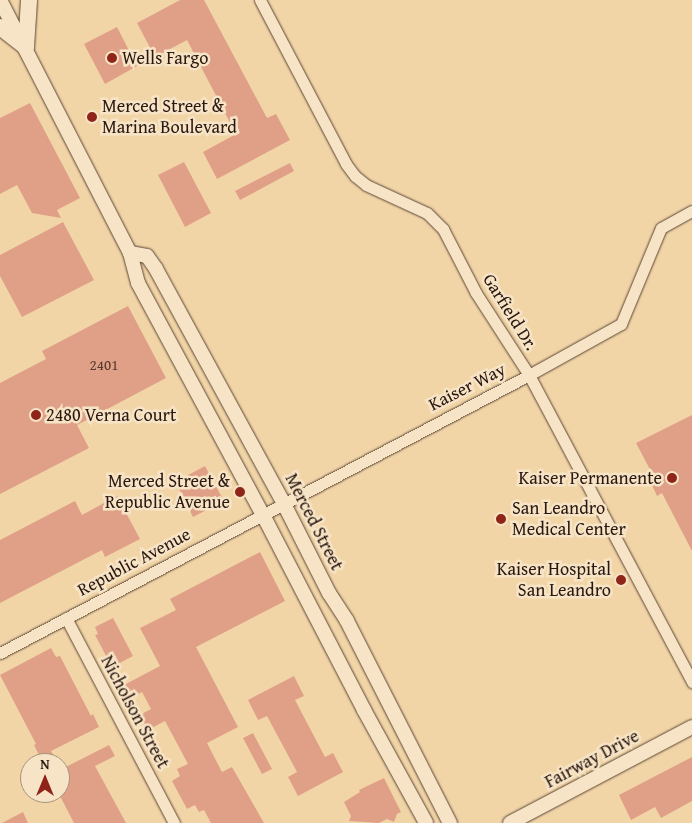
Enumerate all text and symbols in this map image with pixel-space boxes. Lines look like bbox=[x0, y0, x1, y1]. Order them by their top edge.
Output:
place label: Wells Fargo bbox=[122, 47, 208, 69]
marker: Wells Fargo bbox=[106, 52, 118, 64]
place label: Merced Street & Marina Boulevard bbox=[102, 96, 237, 138]
marker: Merced Street & Marina Boulevard bbox=[86, 111, 98, 123]
street label: Garfield Dr. bbox=[478, 270, 542, 354]
house number: 2401 bbox=[90, 356, 118, 374]
street label: Kaiser Way bbox=[425, 358, 509, 416]
place label: 2480 Verna Court bbox=[46, 404, 176, 426]
marker: 2480 Verna Court bbox=[30, 409, 42, 421]
place label: Kaiser Permanente bbox=[519, 467, 662, 489]
street label: Merced Street bbox=[280, 470, 348, 574]
place label: Merced Street & Republic Avenue bbox=[105, 471, 230, 514]
marker: Kaiser Permanente bbox=[666, 472, 678, 484]
marker: Merced Street & Republic Avenue bbox=[234, 486, 246, 498]
place label: San Leandro Medical Center bbox=[512, 498, 626, 540]
marker: San Leandro Medical Center bbox=[494, 512, 508, 526]
street label: Republic Avenue bbox=[74, 523, 194, 601]
place label: Kaiser Hospital San Leandro bbox=[497, 559, 611, 602]
marker: Kaiser Hospital San Leandro bbox=[615, 574, 627, 586]
street label: Nicholson Street bbox=[96, 652, 174, 772]
street label: Fairway Drive bbox=[541, 725, 643, 793]
north arrow bbox=[20, 753, 70, 803]
text: N bbox=[40, 754, 50, 774]

